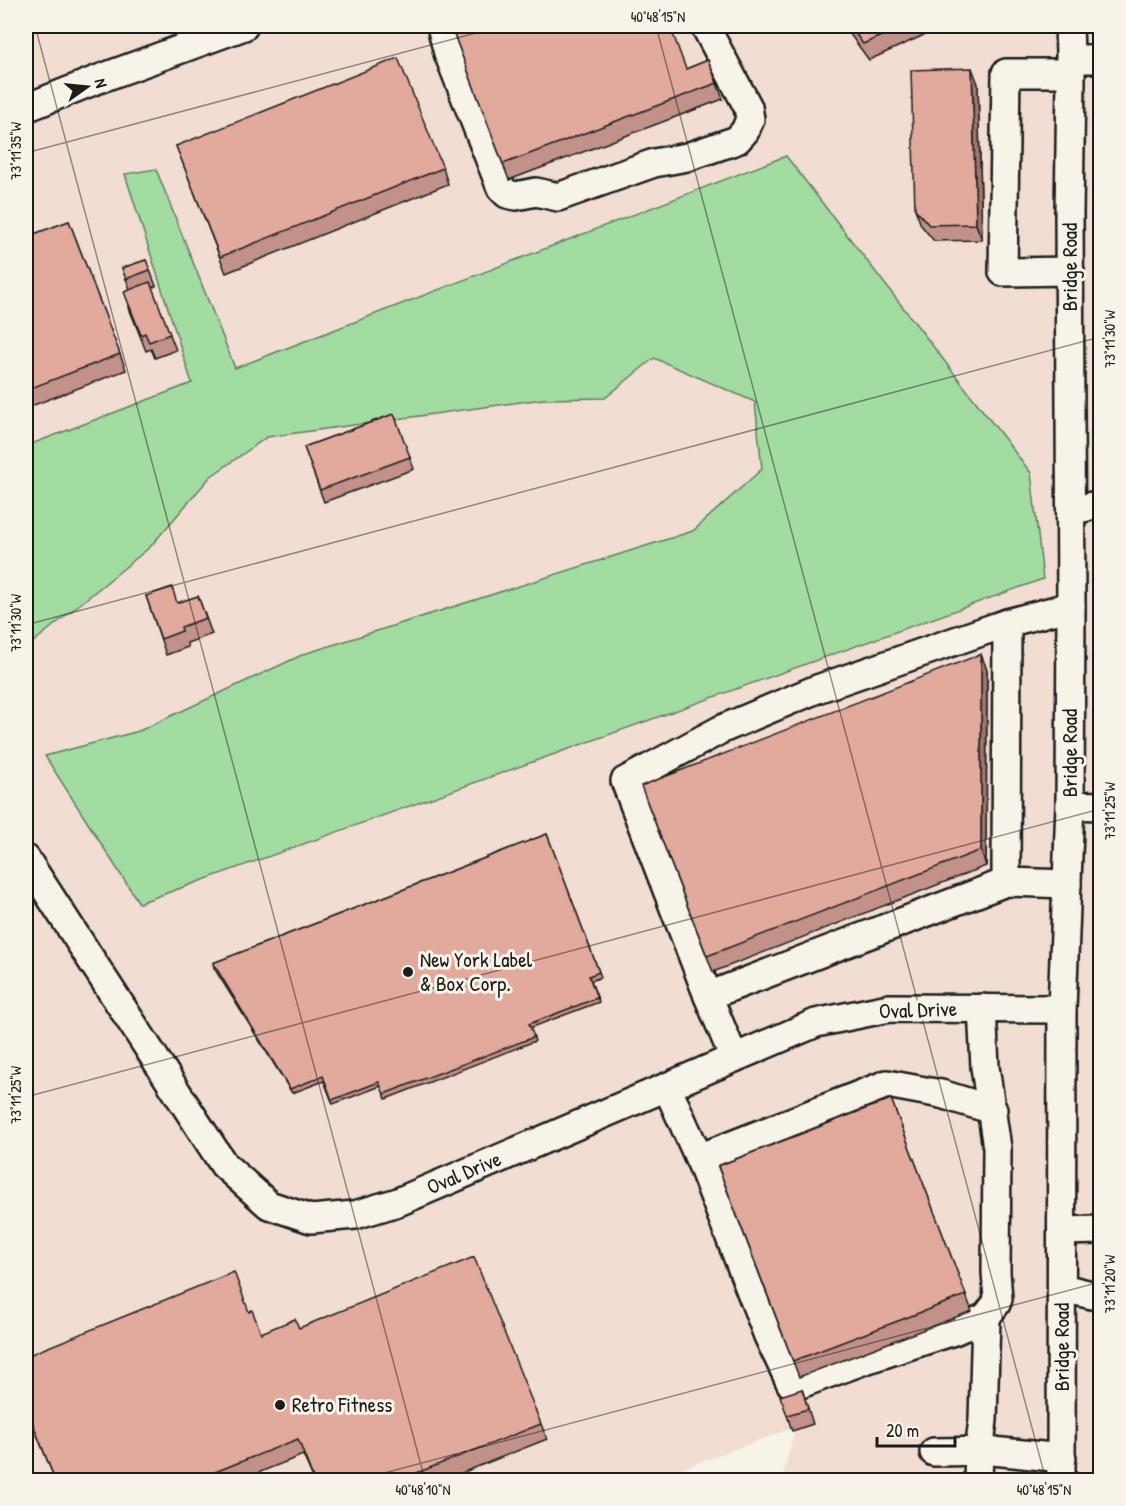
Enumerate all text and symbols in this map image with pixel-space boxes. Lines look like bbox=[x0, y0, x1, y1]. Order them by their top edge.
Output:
text: 40°48'15"N bbox=[631, 6, 685, 27]
north arrow bbox=[57, 57, 117, 117]
text: N bbox=[90, 76, 113, 91]
text: 73°11'35"W bbox=[5, 121, 26, 180]
street label: Bridge Road bbox=[1055, 223, 1084, 311]
text: 73°11'30"W bbox=[1099, 309, 1120, 368]
text: 73°11'30"W bbox=[5, 593, 26, 652]
street label: Bridge Road bbox=[1055, 709, 1084, 797]
text: 73°11'25"W bbox=[1099, 781, 1120, 840]
place label: New York Label & Box Corp. bbox=[420, 945, 533, 998]
marker: New York Label & Box Corp. bbox=[401, 965, 415, 979]
street label: Oval Drive bbox=[878, 994, 958, 1025]
text: 73°11'25"W bbox=[5, 1065, 26, 1124]
street label: Oval Drive bbox=[422, 1144, 505, 1201]
text: 73°11'20"W bbox=[1099, 1254, 1120, 1313]
street label: Bridge Road bbox=[1047, 1303, 1076, 1391]
place label: Retro Fitness bbox=[292, 1390, 392, 1419]
marker: Retro Fitness bbox=[273, 1398, 287, 1412]
scale bar bbox=[877, 1410, 955, 1448]
text: 20 m bbox=[886, 1418, 919, 1443]
text: 40°48'10"N bbox=[395, 1479, 451, 1500]
text: 40°48'15"N bbox=[1017, 1479, 1071, 1500]

